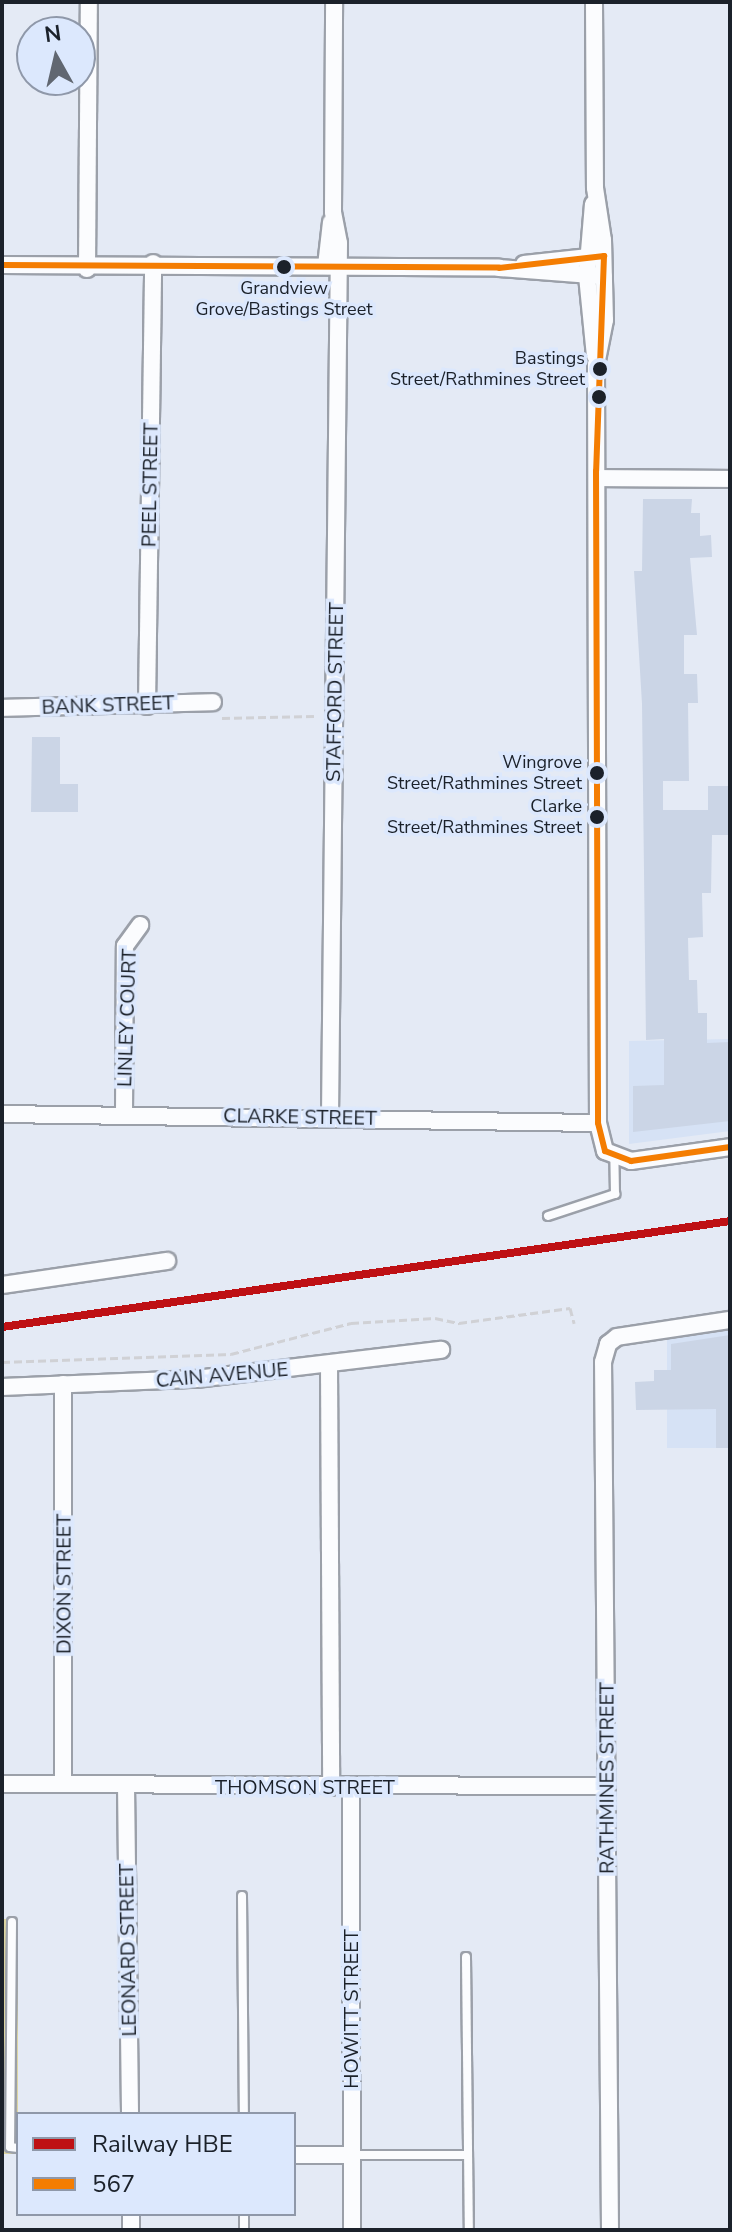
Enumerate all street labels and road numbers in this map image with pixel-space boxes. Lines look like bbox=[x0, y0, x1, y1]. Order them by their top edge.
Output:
street label: PEEL STREET bbox=[137, 423, 163, 547]
street label: STAFFORD STREET bbox=[321, 602, 349, 782]
street label: BANK STREET bbox=[41, 691, 175, 719]
street label: LINLEY COURT bbox=[113, 949, 141, 1087]
street label: CLARKE STREET bbox=[223, 1104, 377, 1130]
street label: CAIN AVENUE bbox=[155, 1357, 289, 1393]
street label: DIXON STREET bbox=[52, 1514, 76, 1654]
street label: RATHMINES STREET bbox=[595, 1682, 619, 1874]
street label: THOMSON STREET bbox=[215, 1775, 395, 1799]
street label: LEONARD STREET bbox=[114, 1863, 142, 2037]
street label: HOWITT STREET bbox=[339, 1929, 363, 2089]

